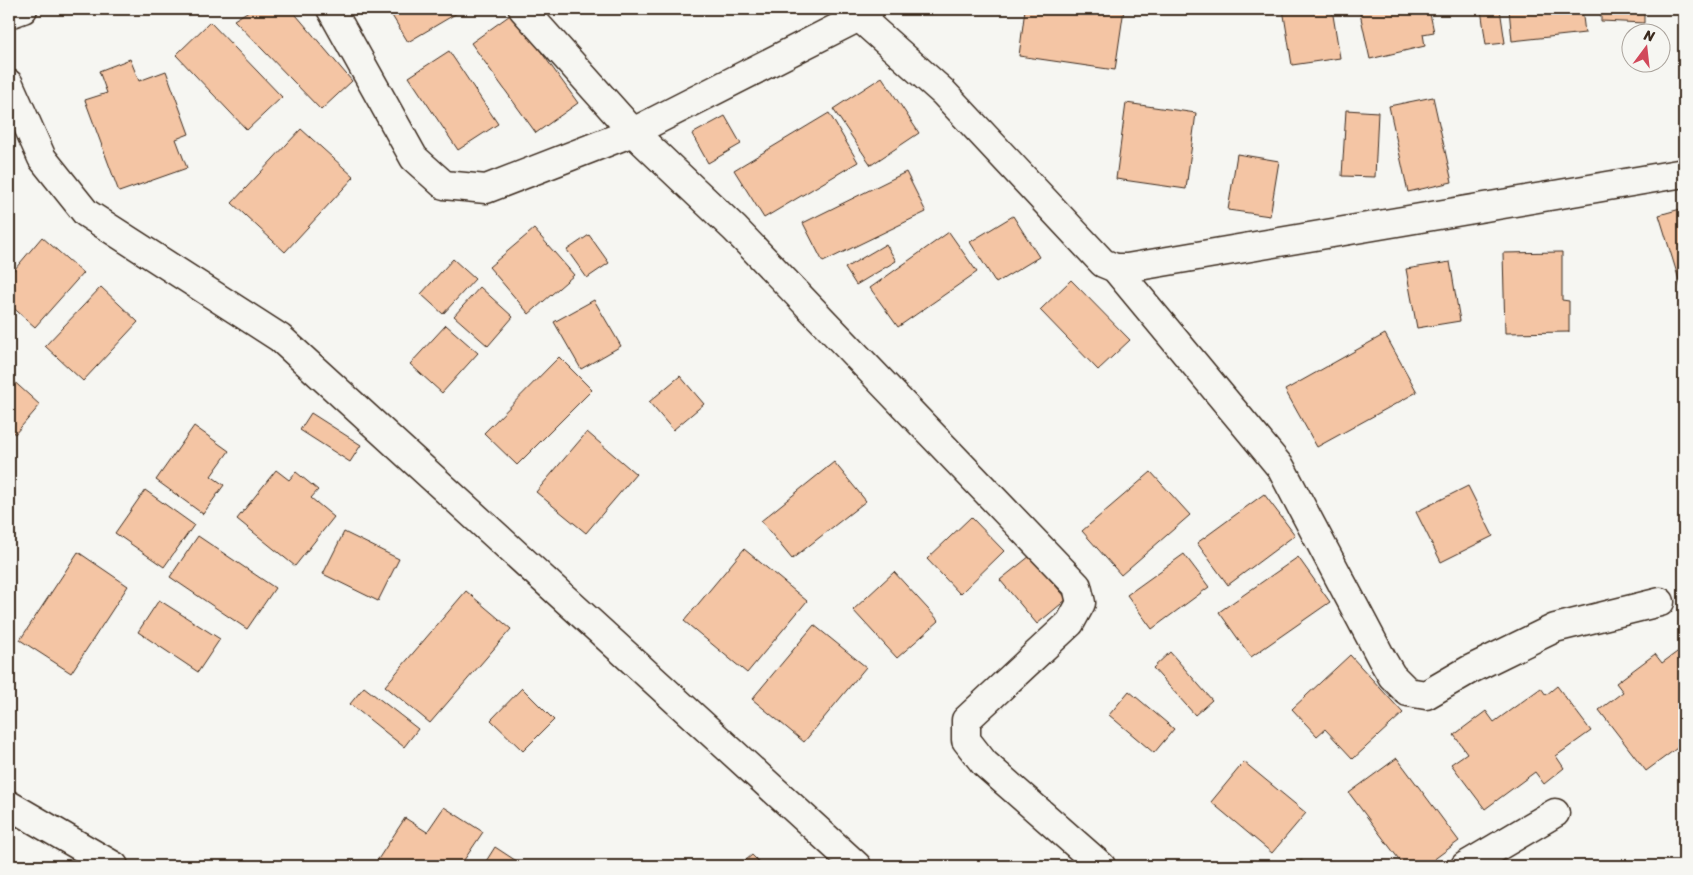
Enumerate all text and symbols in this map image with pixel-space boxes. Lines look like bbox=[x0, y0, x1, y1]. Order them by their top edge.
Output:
north arrow bbox=[1620, 22, 1670, 72]
text: N bbox=[1640, 22, 1657, 49]

